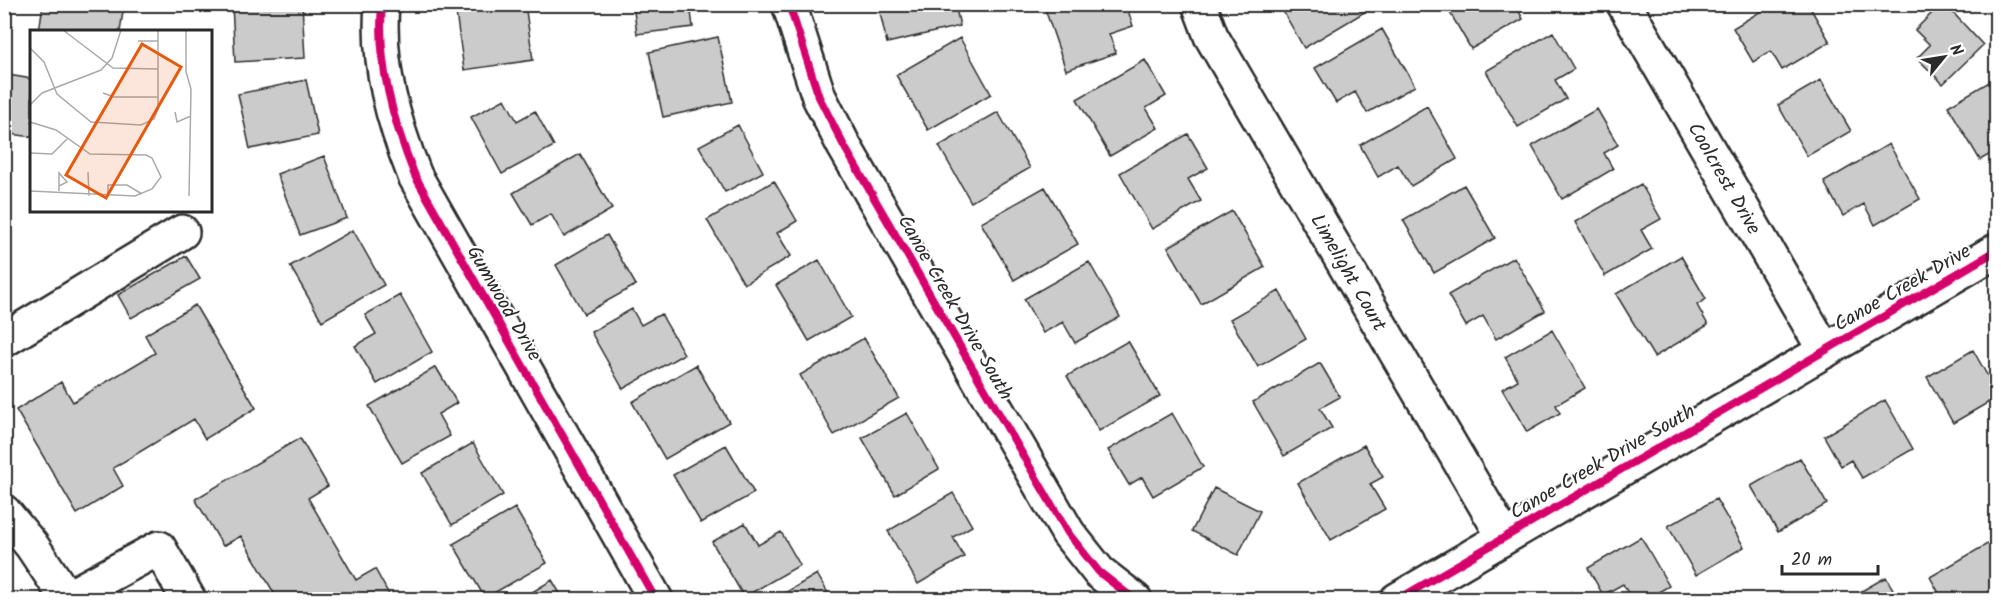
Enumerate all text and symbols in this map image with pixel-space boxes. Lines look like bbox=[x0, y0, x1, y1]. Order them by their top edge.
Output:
north arrow bbox=[1914, 27, 1974, 87]
inset map bbox=[30, 30, 212, 212]
text: N bbox=[1942, 40, 1969, 61]
street label: Coolcrest Drive bbox=[1678, 117, 1769, 241]
street label: Limelight Court bbox=[1301, 208, 1394, 338]
street label: Canoe Creek Drive South bbox=[888, 209, 1021, 407]
street label: Canoe Creek Drive bbox=[1828, 236, 1978, 341]
street label: Gumwood Drive bbox=[457, 240, 549, 368]
street label: Canoe Creek Drive South bbox=[1504, 396, 1702, 529]
scale bar bbox=[1782, 538, 1878, 576]
text: 20 m bbox=[1791, 546, 1832, 575]

